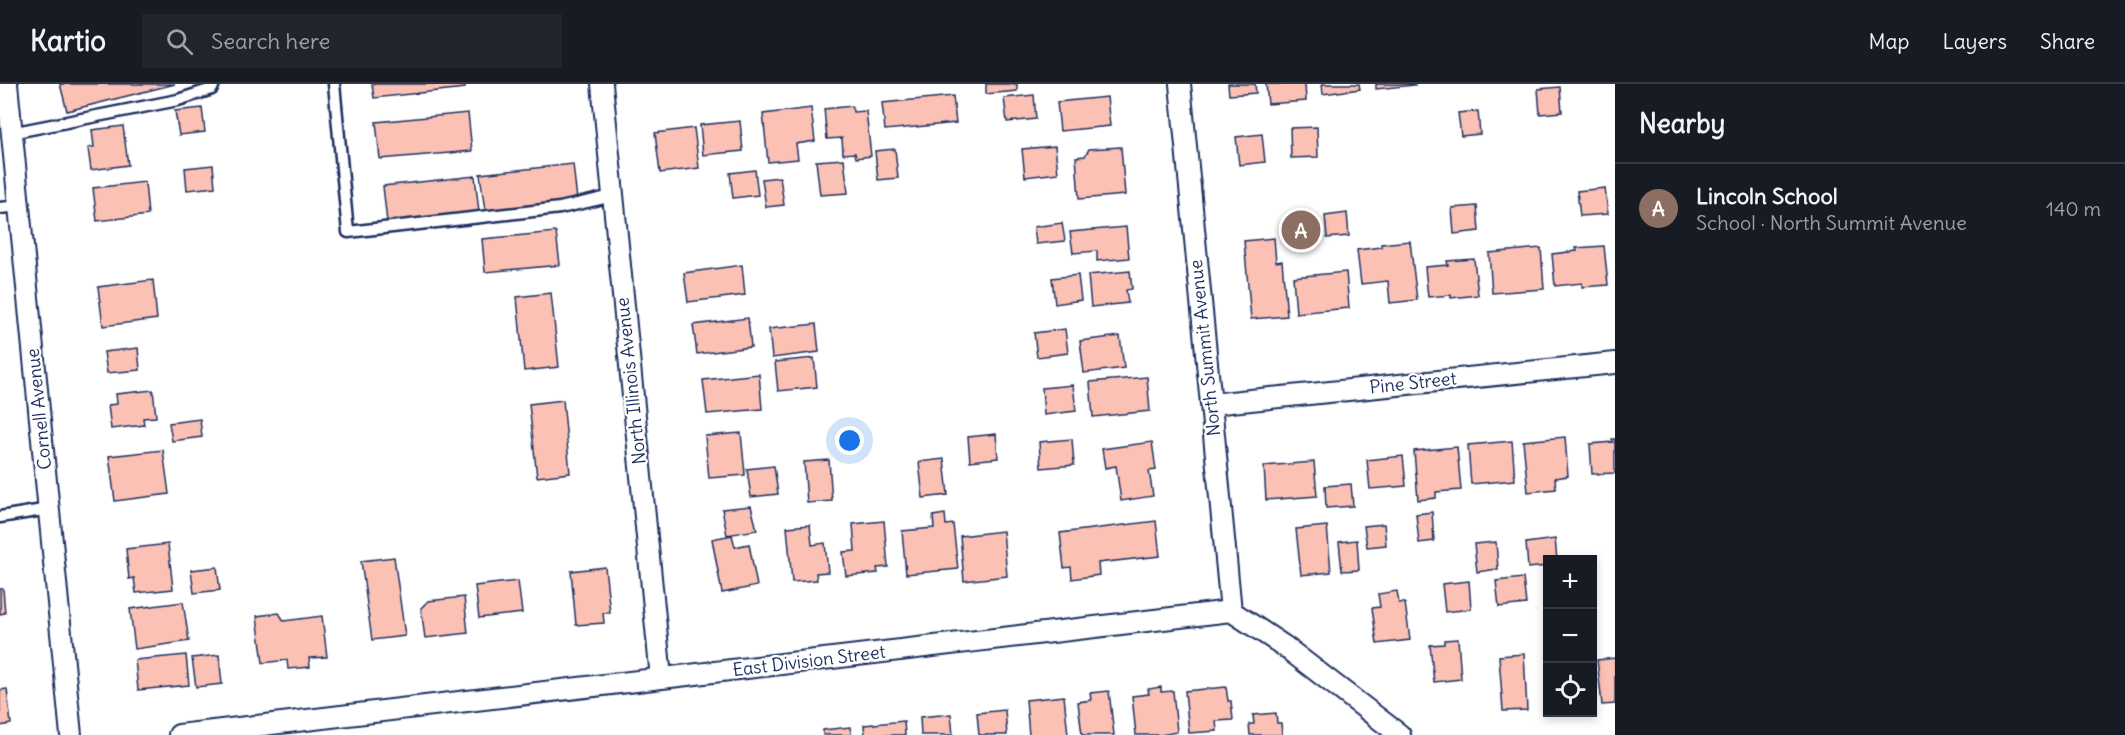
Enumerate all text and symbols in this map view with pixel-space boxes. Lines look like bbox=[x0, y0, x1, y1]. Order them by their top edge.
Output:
search box bbox=[142, 14, 562, 68]
text: Kartio bbox=[30, 23, 106, 59]
icon: search bbox=[163, 25, 196, 58]
text: Search here bbox=[211, 27, 330, 55]
text: Map bbox=[1869, 28, 1909, 55]
text: Layers bbox=[1942, 28, 2007, 55]
text: Share bbox=[2040, 28, 2095, 55]
text: Nearby bbox=[1639, 107, 1725, 140]
text: Lincoln School bbox=[1696, 182, 1838, 210]
text: A bbox=[1652, 196, 1665, 221]
text: 140 m bbox=[2046, 196, 2101, 221]
pin: A bbox=[1282, 208, 1320, 252]
text: School · North Summit Avenue bbox=[1696, 210, 1967, 235]
street label: North Summit Avenue bbox=[1184, 259, 1225, 437]
street label: North Illinois Avenue bbox=[610, 296, 651, 466]
street label: Cornell Avenue bbox=[21, 347, 56, 471]
street label: Pine Street bbox=[1368, 367, 1458, 399]
your location bbox=[835, 426, 864, 455]
map controls bbox=[1543, 555, 1597, 717]
button: + bbox=[1543, 555, 1597, 609]
button: − bbox=[1543, 609, 1597, 663]
street label: East Division Street bbox=[731, 640, 887, 681]
button: locate bbox=[1543, 663, 1597, 717]

